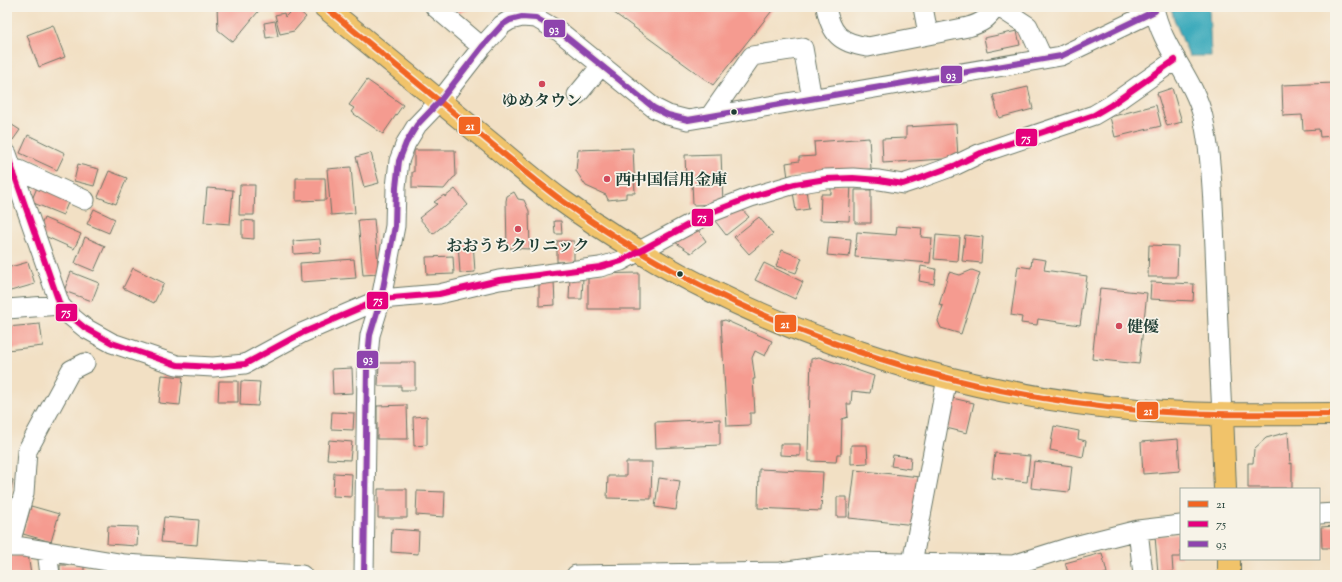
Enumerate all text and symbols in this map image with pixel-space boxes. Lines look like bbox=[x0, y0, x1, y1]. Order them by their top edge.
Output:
line badge: 93 bbox=[543, 19, 566, 38]
text: 93 bbox=[549, 22, 559, 38]
line badge: 93 bbox=[940, 65, 963, 84]
text: 93 bbox=[946, 68, 956, 84]
marker: ゆめタウン bbox=[537, 79, 547, 89]
place label: ゆめタウン bbox=[502, 91, 582, 114]
unlabelled marker bbox=[729, 107, 739, 117]
line badge: 21 bbox=[458, 116, 481, 135]
text: 21 bbox=[466, 119, 475, 135]
line badge: 75 bbox=[1015, 128, 1038, 147]
text: 75 bbox=[1021, 131, 1031, 147]
place label: 西中国信用金庫 bbox=[615, 170, 727, 193]
marker: 西中国信用金庫 bbox=[602, 174, 612, 184]
line badge: 75 bbox=[691, 208, 714, 227]
text: 75 bbox=[697, 210, 707, 226]
marker: おおうちクリニック bbox=[513, 224, 523, 234]
place label: おおうちクリニック bbox=[446, 236, 590, 259]
unlabelled marker bbox=[675, 269, 685, 279]
line badge: 75 bbox=[366, 291, 389, 310]
text: 75 bbox=[373, 293, 383, 309]
line badge: 75 bbox=[55, 303, 78, 322]
text: 75 bbox=[61, 305, 71, 321]
line badge: 21 bbox=[774, 314, 797, 333]
text: 21 bbox=[781, 317, 790, 333]
place label: 健優 bbox=[1127, 317, 1159, 340]
marker: 健優 bbox=[1114, 321, 1124, 331]
line badge: 93 bbox=[356, 350, 379, 369]
text: 93 bbox=[363, 352, 373, 368]
line badge: 21 bbox=[1136, 401, 1159, 420]
text: 21 bbox=[1144, 404, 1153, 420]
legend bbox=[1180, 488, 1320, 560]
text: 21 bbox=[1216, 496, 1226, 514]
text: 75 bbox=[1216, 516, 1226, 534]
text: 93 bbox=[1216, 536, 1227, 554]

